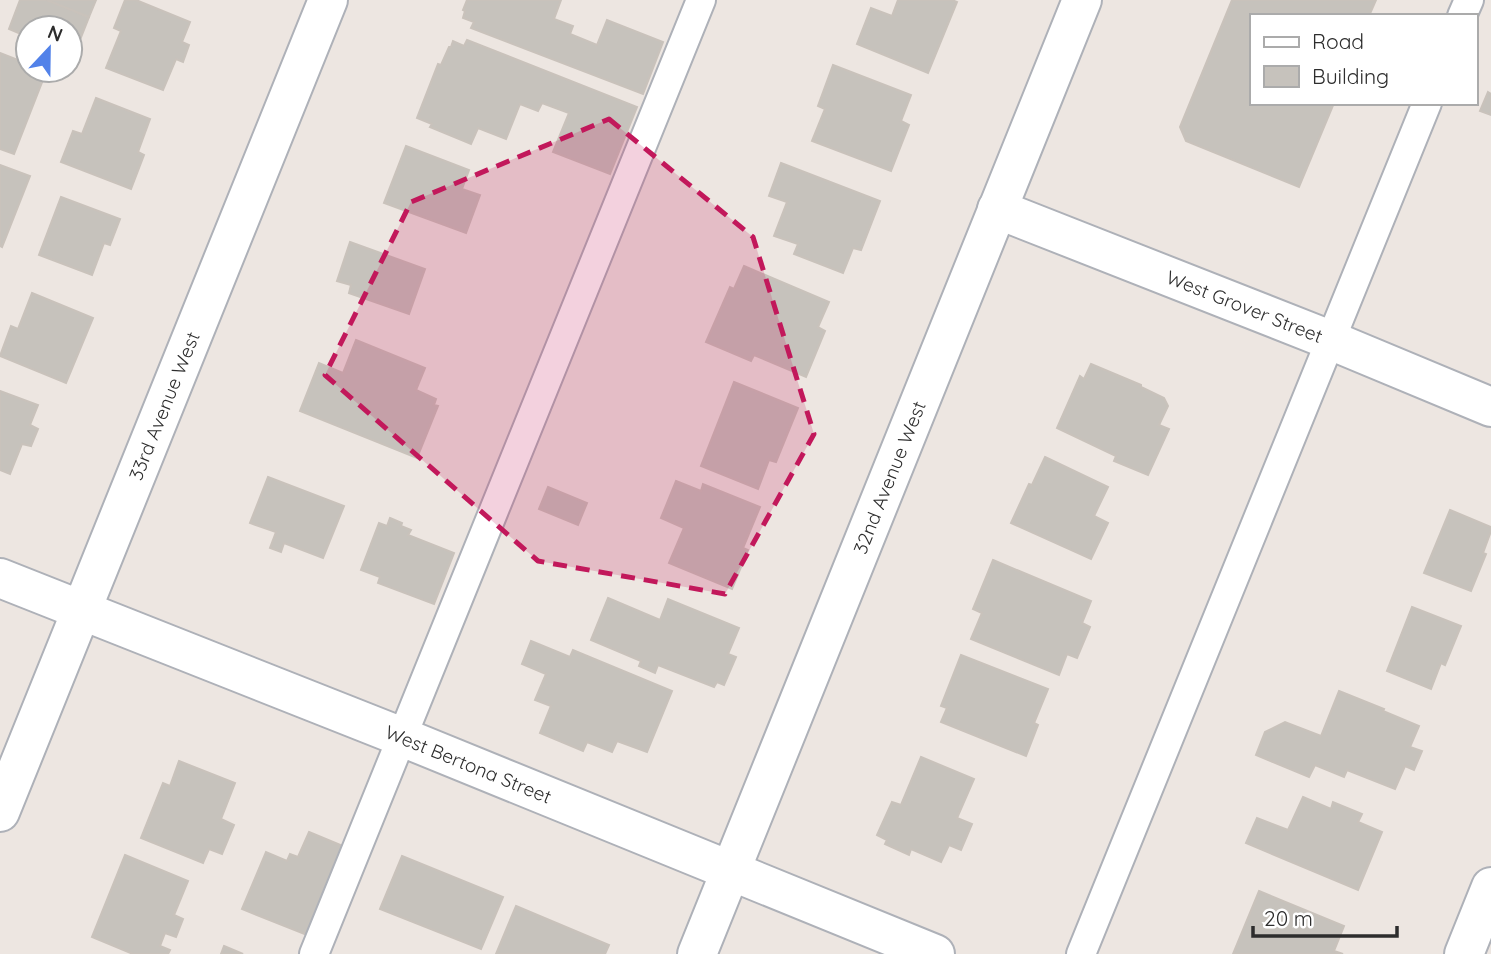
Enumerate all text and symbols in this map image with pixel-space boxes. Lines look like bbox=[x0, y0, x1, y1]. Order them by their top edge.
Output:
north arrow bbox=[14, 14, 84, 84]
legend bbox=[1250, 14, 1477, 105]
text: N bbox=[44, 19, 66, 47]
text: Road bbox=[1312, 28, 1364, 54]
text: Building bbox=[1312, 63, 1389, 89]
street label: West Grover Street bbox=[1163, 265, 1326, 348]
street label: 33rd Avenue West bbox=[123, 328, 205, 484]
street label: 32nd Avenue West bbox=[848, 397, 931, 557]
street label: West Bertona Street bbox=[382, 720, 555, 809]
scale bar bbox=[1253, 894, 1396, 938]
text: 20 m bbox=[1264, 905, 1313, 931]

